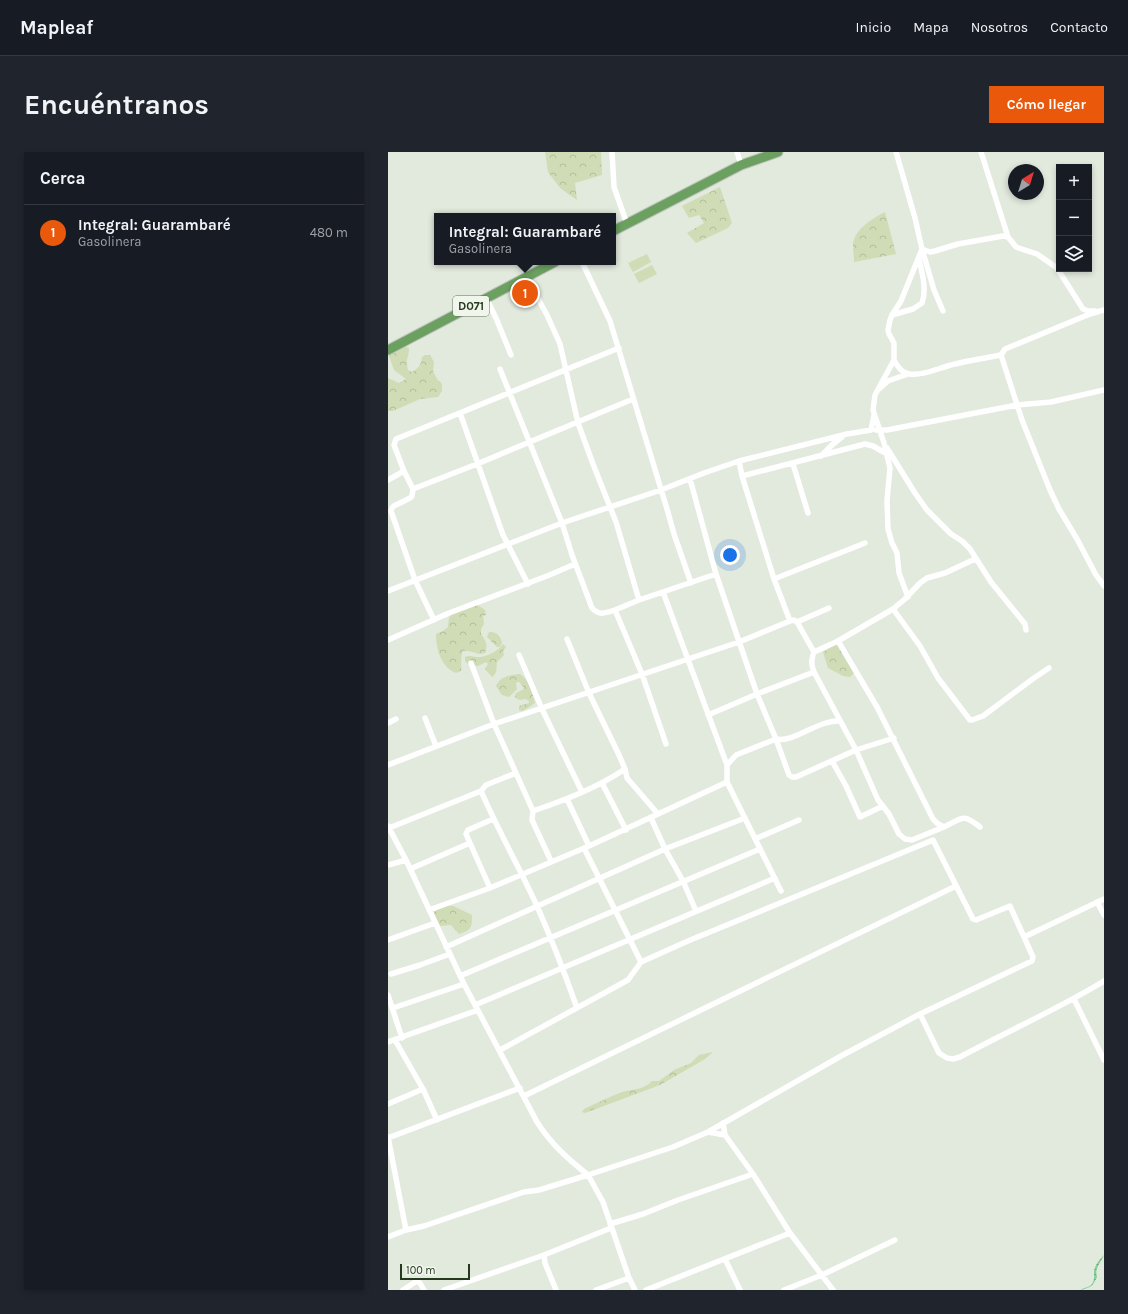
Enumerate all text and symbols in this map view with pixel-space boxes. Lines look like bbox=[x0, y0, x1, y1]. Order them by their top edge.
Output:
text: Mapleaf bbox=[20, 17, 93, 39]
text: Inicio bbox=[856, 19, 891, 36]
text: Mapa bbox=[913, 19, 949, 36]
text: Nosotros bbox=[971, 19, 1028, 36]
text: Contacto bbox=[1050, 19, 1108, 36]
button: Cómo llegar bbox=[989, 86, 1104, 123]
text: Encuéntranos bbox=[24, 88, 209, 121]
north arrow bbox=[1008, 164, 1044, 200]
map controls bbox=[1056, 164, 1092, 272]
button: + bbox=[1056, 164, 1092, 200]
text: Cerca bbox=[40, 168, 85, 188]
button: − bbox=[1056, 200, 1092, 236]
popup bbox=[434, 213, 616, 265]
text: Integral: Guarambaré bbox=[78, 216, 231, 234]
text: Integral: Guarambaré bbox=[449, 223, 601, 241]
text: 1 bbox=[51, 225, 55, 240]
text: 480 m bbox=[310, 225, 348, 240]
text: Gasolinera bbox=[78, 234, 141, 249]
button: layers bbox=[1056, 236, 1092, 272]
text: Gasolinera bbox=[449, 241, 512, 256]
pin: 1 bbox=[512, 278, 538, 308]
road number: D071 bbox=[453, 296, 489, 316]
your location bbox=[720, 545, 740, 565]
scale bar bbox=[400, 1262, 470, 1281]
text: 100 m bbox=[406, 1264, 436, 1277]

